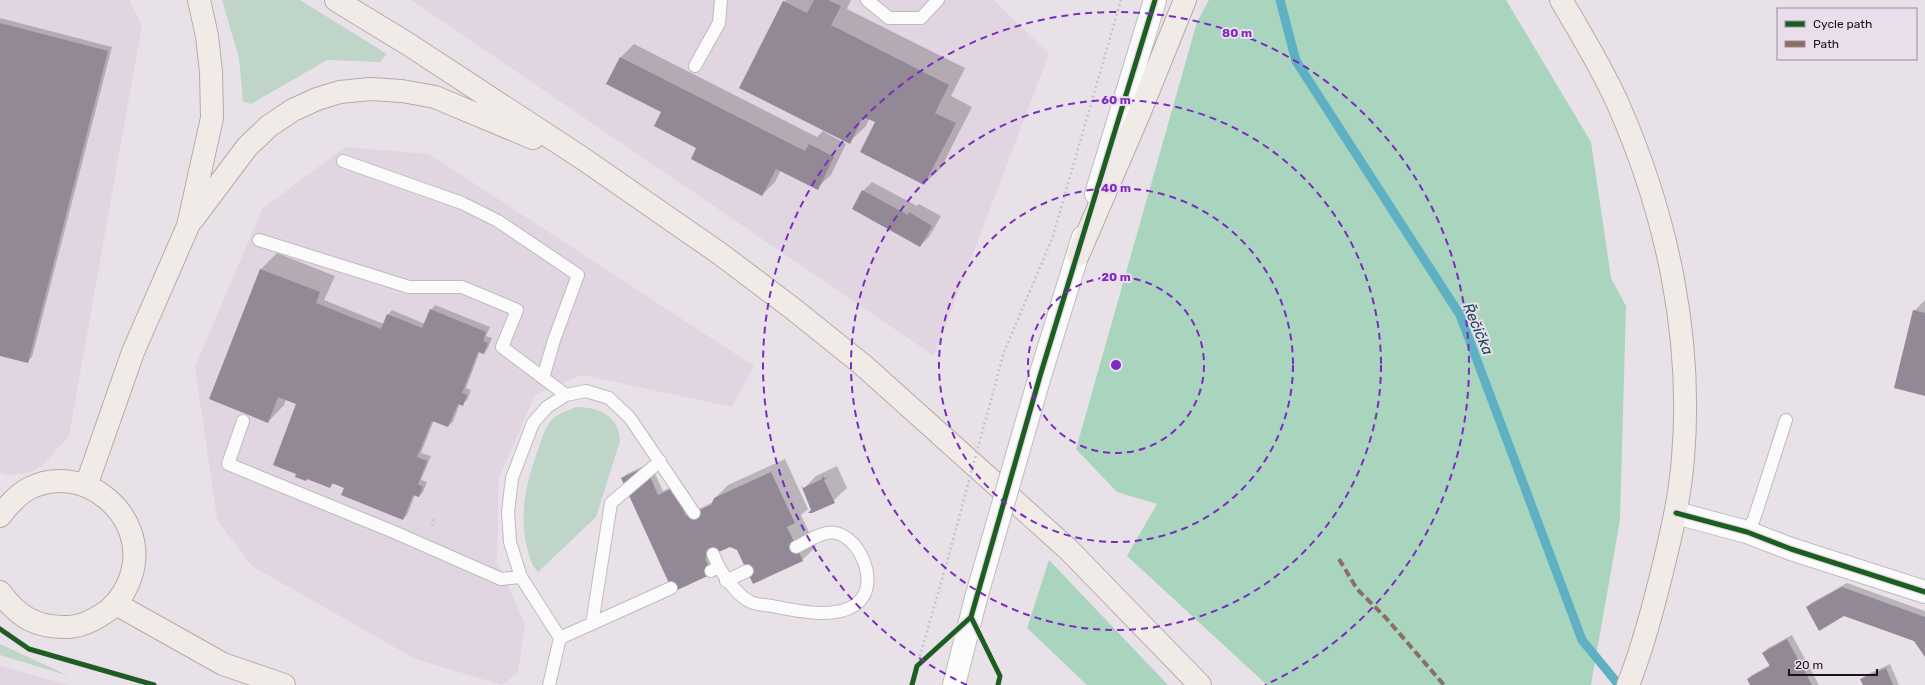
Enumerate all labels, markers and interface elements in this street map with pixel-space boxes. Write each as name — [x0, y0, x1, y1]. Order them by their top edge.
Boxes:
legend — [1777, 8, 1917, 60]
text: Cycle path — [1813, 17, 1872, 31]
text: 80 m — [1222, 26, 1252, 40]
text: Path — [1813, 37, 1839, 51]
text: 60 m — [1101, 93, 1131, 107]
text: 40 m — [1101, 181, 1131, 195]
text: 20 m — [1101, 270, 1131, 284]
water label: Řečička — [1459, 300, 1497, 358]
centre of rings — [1109, 358, 1123, 372]
scale bar — [1789, 651, 1877, 677]
text: 20 m — [1795, 658, 1823, 672]

